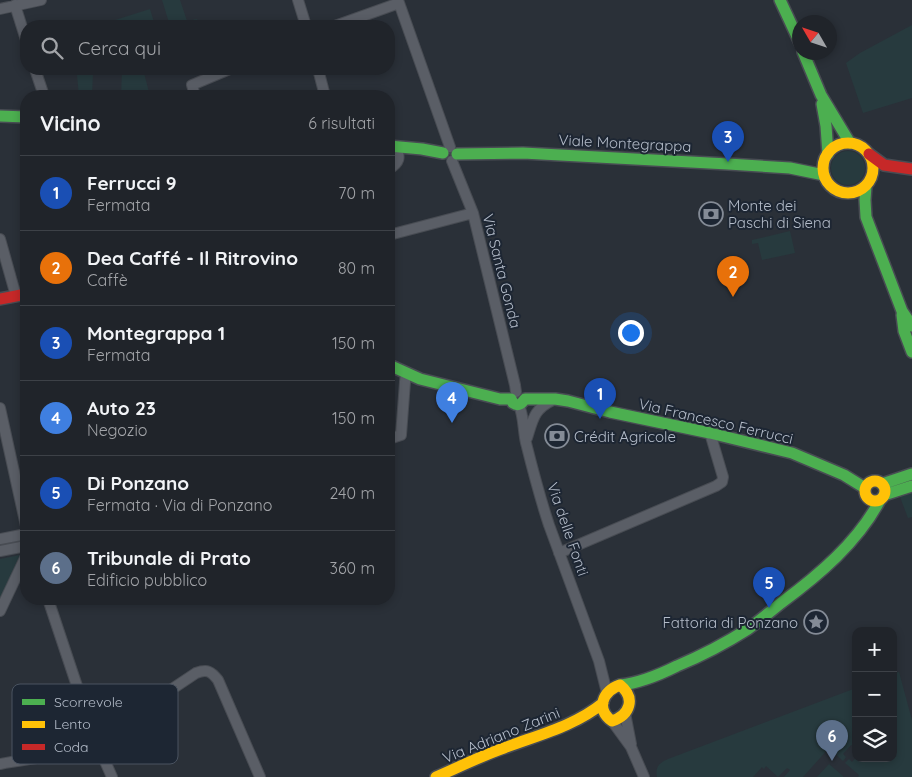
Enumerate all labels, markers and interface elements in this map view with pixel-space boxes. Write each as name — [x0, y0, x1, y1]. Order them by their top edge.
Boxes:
north arrow — [792, 15, 837, 60]
search box — [20, 20, 395, 75]
icon: search — [38, 34, 66, 62]
text: Cerca qui — [78, 36, 161, 60]
text: Vicino — [40, 110, 101, 136]
text: 6 risultati — [308, 113, 375, 133]
pin: 3 — [712, 121, 744, 162]
street label: Viale Montegrappa — [558, 130, 692, 156]
text: Ferrucci 9 — [87, 171, 177, 195]
text: 1 — [53, 183, 59, 203]
text: 70 m — [338, 183, 375, 203]
text: Fermata — [87, 195, 150, 215]
place label: Monte dei Paschi di Siena — [728, 196, 831, 232]
bank icon: Monte dei Paschi di Siena — [698, 201, 724, 227]
street label: Via Santa Gonda — [479, 212, 525, 330]
text: Dea Caffé - Il Ritrovino — [87, 246, 298, 270]
pin: 2 — [717, 256, 749, 297]
text: 2 — [51, 258, 61, 278]
text: 80 m — [338, 258, 375, 278]
text: Caffè — [87, 270, 128, 290]
your location — [618, 320, 644, 346]
text: Montegrappa 1 — [87, 321, 225, 345]
text: 3 — [52, 333, 60, 353]
text: 150 m — [332, 333, 375, 353]
text: Fermata — [87, 345, 150, 365]
pin: 1 — [584, 378, 616, 419]
pin: 4 — [436, 382, 468, 423]
street label: Via Francesco Ferrucci — [637, 394, 795, 448]
text: Auto 23 — [87, 396, 156, 420]
text: 4 — [51, 408, 61, 428]
text: 150 m — [332, 408, 375, 428]
text: Negozio — [87, 420, 148, 440]
bank icon: Crédit Agricole — [544, 423, 570, 449]
place label: Crédit Agricole — [574, 427, 676, 446]
text: Di Ponzano — [87, 471, 189, 495]
street label: Via delle Fonti — [543, 480, 593, 578]
text: 5 — [51, 483, 61, 503]
text: 240 m — [329, 483, 375, 503]
text: Fermata · Via di Ponzano — [87, 495, 272, 515]
text: Tribunale di Prato — [87, 546, 251, 570]
text: 6 — [52, 558, 60, 578]
text: 360 m — [330, 558, 375, 578]
pin: 5 — [753, 567, 785, 608]
text: Edificio pubblico — [87, 570, 207, 590]
place icon: Fattoria di Ponzano — [803, 609, 829, 635]
place label: Fattoria di Ponzano — [662, 613, 798, 632]
map controls — [852, 627, 897, 762]
button: + — [852, 627, 897, 672]
button: − — [852, 672, 897, 717]
legend — [12, 684, 178, 764]
text: Scorrevole — [54, 693, 123, 711]
street label: Via Adriano Zarini — [440, 703, 562, 767]
text: Lento — [54, 715, 91, 733]
button: layers — [852, 717, 897, 762]
pin: 6 — [816, 720, 848, 761]
text: Coda — [54, 738, 89, 756]

